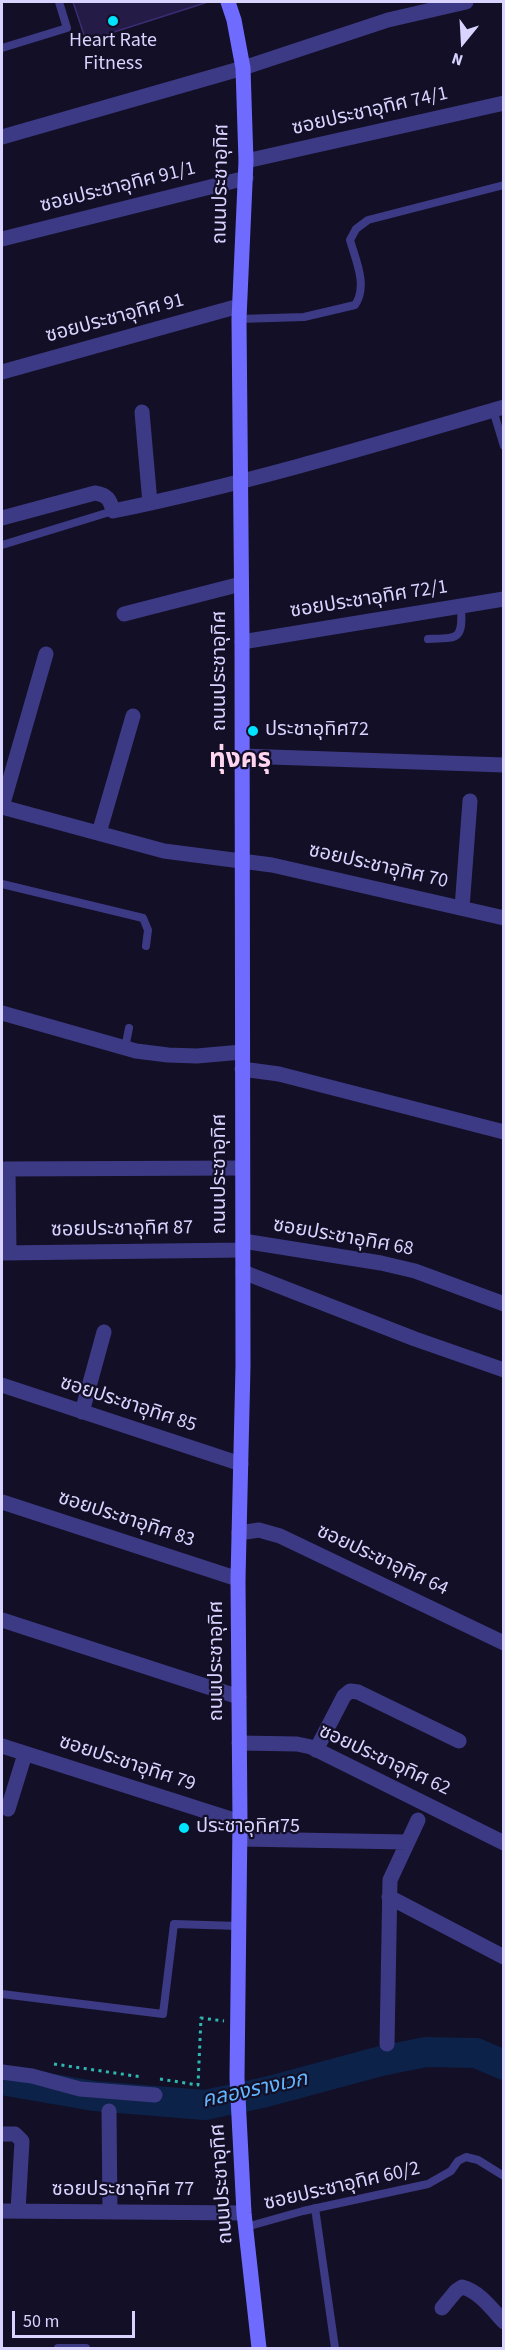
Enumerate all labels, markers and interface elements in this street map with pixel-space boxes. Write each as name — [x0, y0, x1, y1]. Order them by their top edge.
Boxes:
north arrow — [433, 12, 493, 72]
marker: Heart Rate Fitness — [106, 14, 120, 28]
place label: Heart Rate Fitness — [69, 30, 157, 77]
text: N — [449, 47, 466, 71]
street label: ซอยประชาอุทิศ 74/1 — [290, 82, 450, 142]
street label: ถนนประชาอุทิศ — [209, 124, 235, 244]
street label: ซอยประชาอุทิศ 91/1 — [38, 157, 198, 219]
street label: ซอยประชาอุทิศ 91 — [43, 289, 187, 349]
street label: ซอยประชาอุทิศ 72/1 — [288, 576, 450, 624]
street label: ถนนประชาอุทิศ — [209, 611, 233, 731]
place label: ประชาอุทิศ72 — [265, 719, 369, 743]
marker: ประชาอุทิศ72 — [246, 724, 260, 738]
district label: ทุ่งครุ — [209, 745, 271, 777]
street label: ซอยประชาอุทิศ 70 — [306, 839, 450, 895]
street label: ถนนประชาอุทิศ — [209, 1114, 233, 1234]
street label: ซอยประชาอุทิศ 68 — [271, 1214, 415, 1262]
street label: ซอยประชาอุทิศ 87 — [51, 1217, 193, 1243]
street label: ซอยประชาอุทิศ 85 — [57, 1372, 199, 1438]
street label: ซอยประชาอุทิศ 83 — [55, 1487, 197, 1553]
street label: ซอยประชาอุทิศ 64 — [312, 1520, 452, 1602]
street label: ถนนประชาอุทิศ — [206, 1601, 230, 1721]
street label: ซอยประชาอุทิศ 62 — [314, 1720, 454, 1802]
street label: ซอยประชาอุทิศ 79 — [56, 1731, 198, 1797]
place label: ประชาอุทิศ75 — [196, 1816, 300, 1840]
marker: ประชาอุทิศ75 — [177, 1821, 191, 1835]
water label: คลองรางเวก — [200, 2068, 310, 2114]
street label: ถนนประชาอุทิศ — [207, 2123, 239, 2245]
street label: ซอยประชาอุทิศ 60/2 — [262, 2157, 422, 2217]
street label: ซอยประชาอุทิศ 77 — [52, 2179, 194, 2203]
scale bar — [15, 2299, 138, 2337]
text: 50 m — [23, 2309, 59, 2334]

